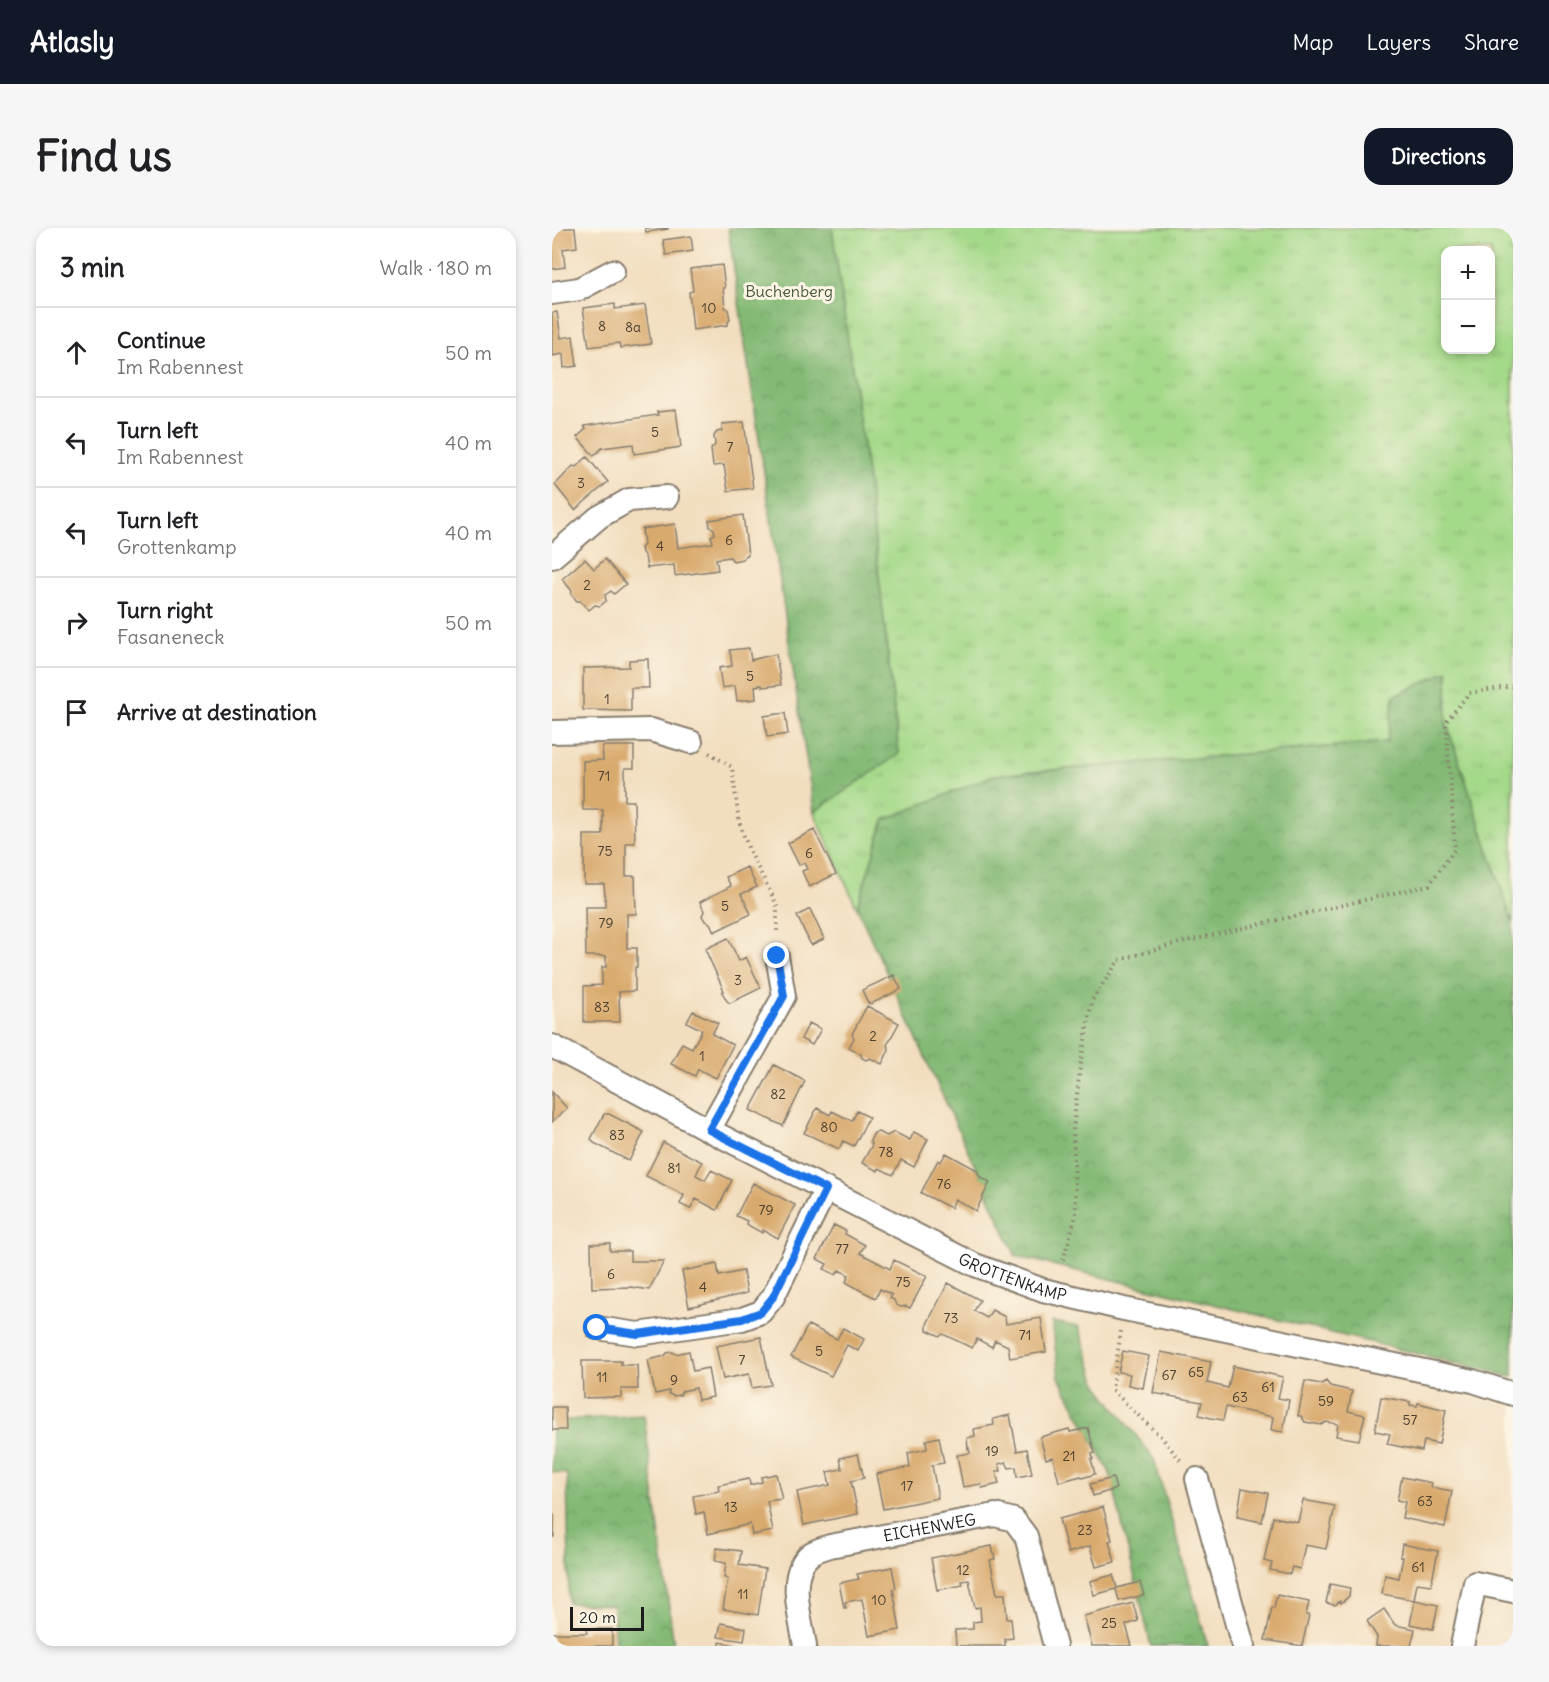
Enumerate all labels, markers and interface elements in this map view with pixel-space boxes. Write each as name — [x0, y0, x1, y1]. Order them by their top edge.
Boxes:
text: Atlasly — [30, 24, 114, 60]
text: Map — [1293, 29, 1333, 56]
text: Layers — [1366, 29, 1431, 56]
text: Share — [1464, 29, 1519, 56]
button: Directions — [1364, 128, 1513, 185]
text: Find us — [36, 130, 172, 182]
map controls — [1441, 246, 1495, 354]
button: + — [1441, 246, 1495, 300]
text: 3 min — [60, 251, 125, 284]
text: Walk · 180 m — [380, 255, 492, 280]
park label: Buchenberg — [745, 281, 833, 301]
house number: 10 — [702, 299, 716, 317]
button: − — [1441, 300, 1495, 354]
house number: 8 — [598, 317, 606, 335]
house number: 8a — [625, 318, 641, 336]
text: Continue — [117, 326, 206, 354]
icon: ahead — [60, 336, 93, 369]
text: 50 m — [445, 340, 492, 365]
text: Im Rabennest — [117, 354, 244, 379]
text: Turn left — [117, 416, 198, 444]
house number: 5 — [651, 423, 659, 441]
icon: left — [60, 426, 93, 459]
text: 40 m — [445, 430, 492, 455]
house number: 7 — [727, 438, 734, 456]
text: Im Rabennest — [117, 444, 244, 469]
house number: 3 — [577, 474, 585, 492]
text: Turn left — [117, 506, 198, 534]
icon: left — [60, 516, 93, 549]
text: 40 m — [445, 520, 492, 545]
house number: 6 — [725, 531, 733, 549]
text: Grottenkamp — [117, 534, 237, 559]
house number: 4 — [656, 537, 664, 555]
house number: 2 — [583, 576, 591, 594]
text: Turn right — [117, 596, 213, 624]
icon: right — [60, 606, 93, 639]
text: 50 m — [445, 610, 492, 635]
text: Fasaneneck — [117, 624, 224, 649]
house number: 5 — [746, 667, 754, 685]
house number: 1 — [604, 690, 610, 708]
icon: arrive — [60, 696, 93, 729]
text: Arrive at destination — [117, 698, 317, 726]
house number: 71 — [598, 767, 610, 785]
house number: 75 — [598, 842, 612, 860]
house number: 6 — [805, 844, 813, 862]
house number: 5 — [721, 897, 729, 915]
house number: 79 — [599, 914, 613, 932]
route end — [763, 942, 789, 968]
house number: 3 — [734, 971, 742, 989]
house number: 83 — [594, 998, 610, 1016]
house number: 2 — [869, 1027, 877, 1045]
house number: 1 — [699, 1047, 705, 1065]
house number: 82 — [770, 1085, 786, 1103]
house number: 80 — [820, 1118, 838, 1136]
house number: 83 — [609, 1126, 625, 1144]
house number: 78 — [879, 1143, 893, 1161]
house number: 81 — [667, 1159, 681, 1177]
house number: 76 — [937, 1175, 951, 1193]
house number: 79 — [759, 1201, 773, 1219]
house number: 77 — [835, 1240, 849, 1258]
street label: GROTTENKAMP — [955, 1248, 1069, 1305]
house number: 6 — [607, 1265, 615, 1283]
house number: 75 — [896, 1273, 910, 1291]
house number: 4 — [699, 1278, 707, 1296]
house number: 73 — [944, 1309, 958, 1327]
route start — [583, 1314, 609, 1340]
house number: 71 — [1019, 1326, 1031, 1344]
house number: 5 — [815, 1342, 823, 1360]
house number: 7 — [739, 1351, 746, 1369]
house number: 65 — [1188, 1363, 1204, 1381]
house number: 67 — [1162, 1366, 1177, 1384]
house number: 11 — [596, 1368, 608, 1386]
house number: 9 — [670, 1371, 678, 1389]
house number: 61 — [1261, 1378, 1275, 1396]
house number: 63 — [1232, 1388, 1248, 1406]
house number: 59 — [1318, 1392, 1334, 1410]
house number: 57 — [1403, 1411, 1418, 1429]
house number: 19 — [985, 1442, 999, 1460]
house number: 21 — [1062, 1447, 1076, 1465]
house number: 17 — [901, 1477, 913, 1495]
house number: 63 — [1417, 1492, 1433, 1510]
house number: 13 — [724, 1498, 738, 1516]
street label: EICHENWEG — [882, 1509, 977, 1546]
house number: 23 — [1077, 1521, 1093, 1539]
house number: 61 — [1411, 1558, 1425, 1576]
house number: 12 — [956, 1561, 970, 1579]
house number: 11 — [737, 1585, 749, 1603]
house number: 10 — [872, 1591, 886, 1609]
scale bar — [570, 1604, 644, 1632]
text: 20 m — [579, 1607, 616, 1627]
house number: 25 — [1101, 1614, 1117, 1632]

